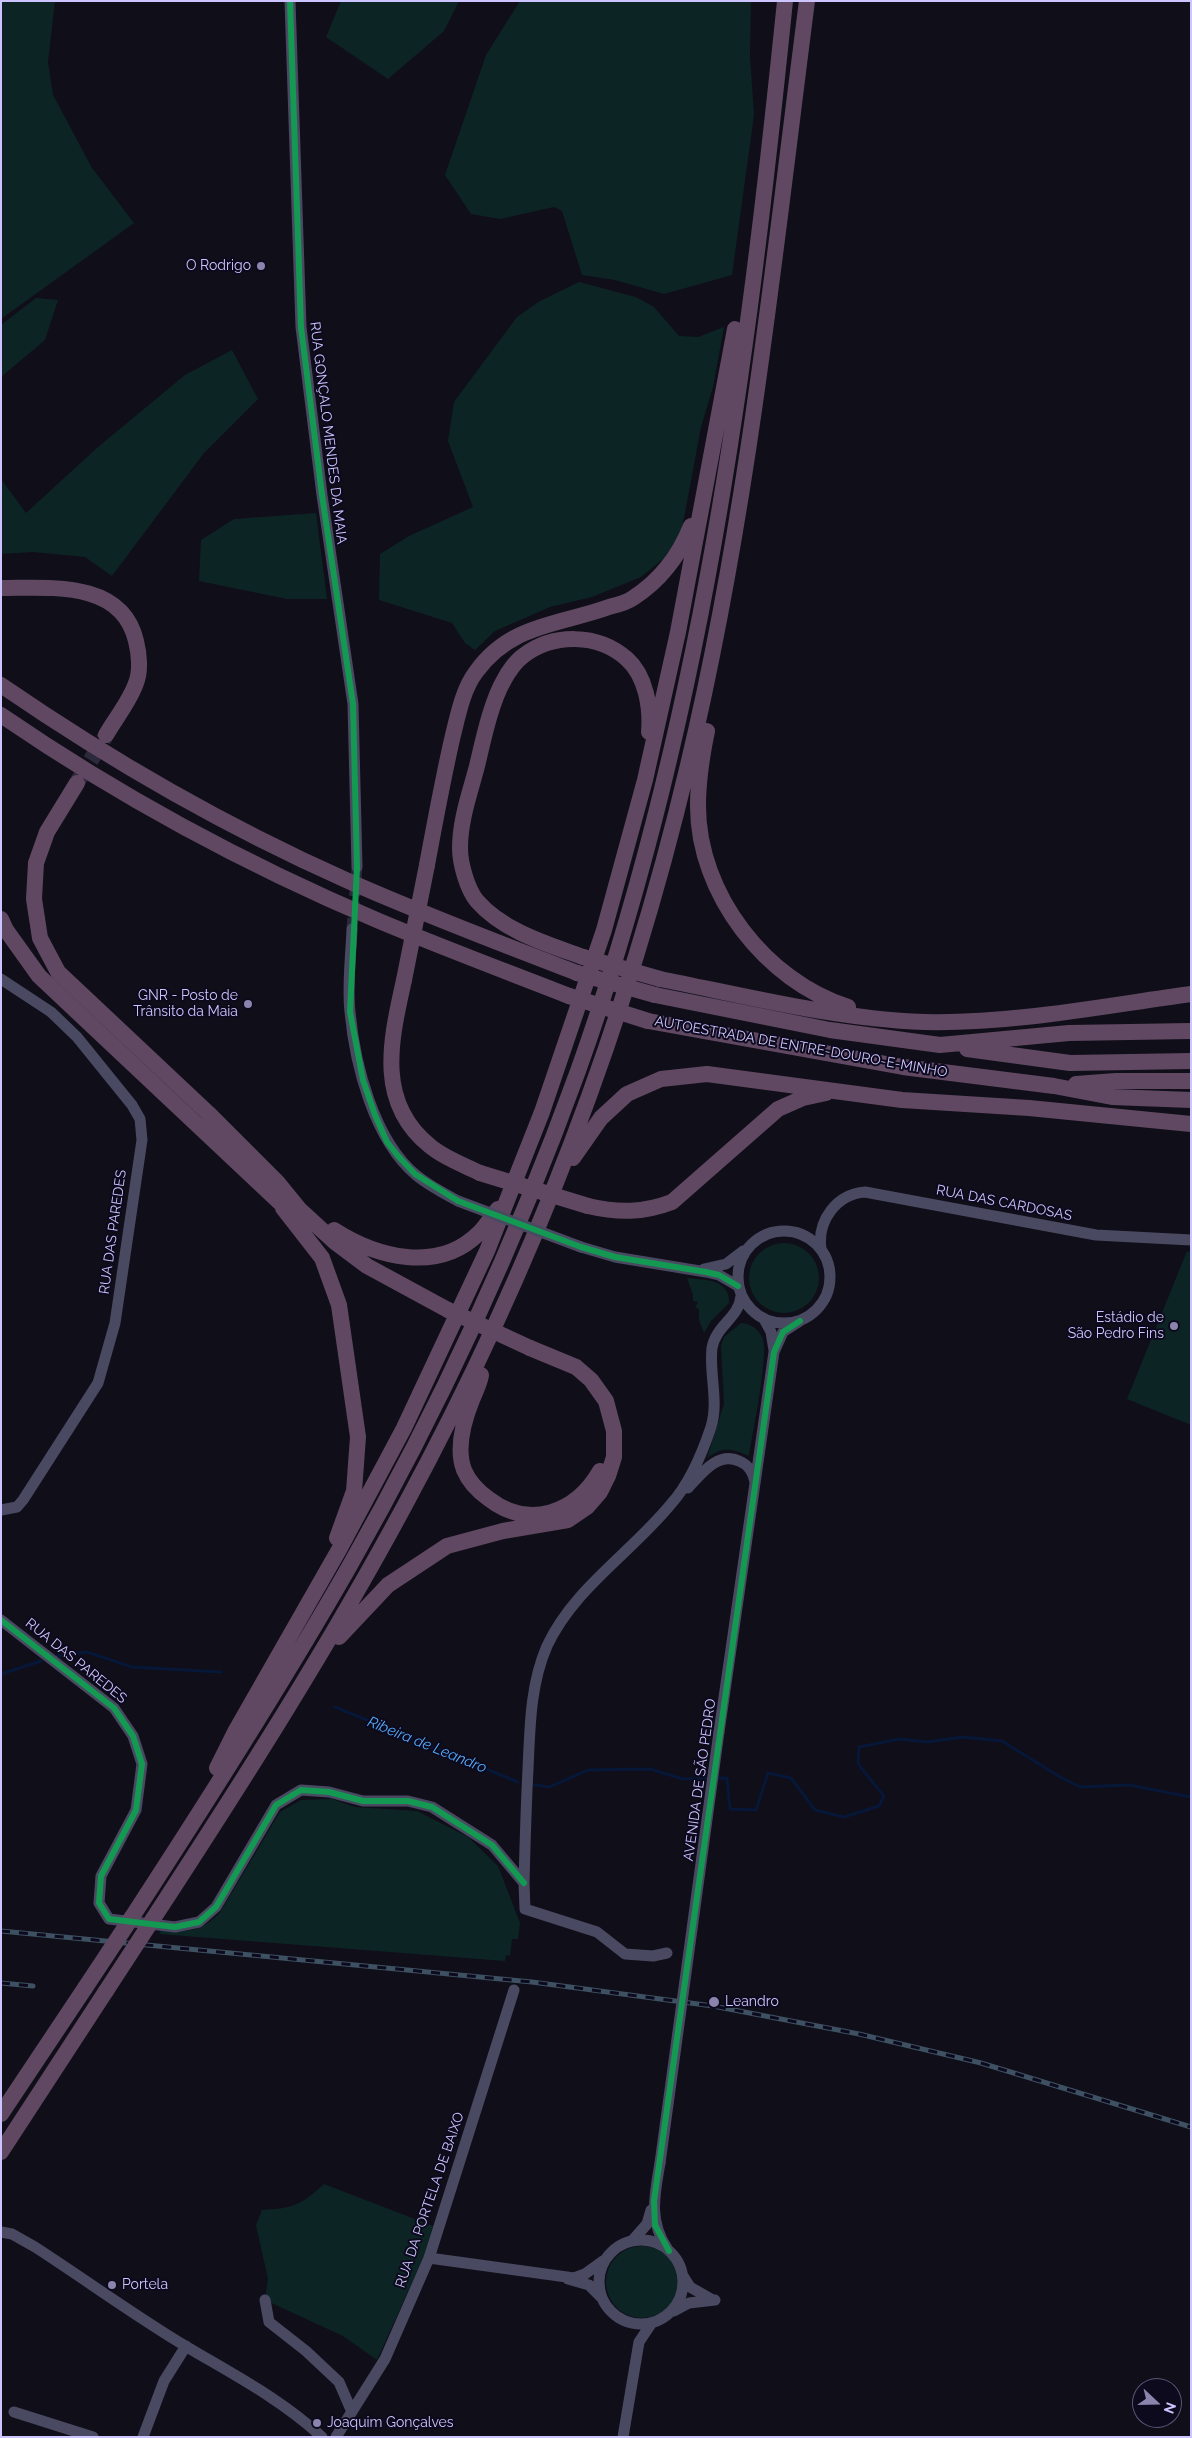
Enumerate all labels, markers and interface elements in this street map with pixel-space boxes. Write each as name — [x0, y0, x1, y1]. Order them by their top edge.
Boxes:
place label: O Rodrigo — [186, 258, 251, 274]
marker: O Rodrigo — [255, 260, 267, 272]
street label: RUA GONÇALO MENDES DA MAIA — [306, 321, 350, 545]
place label: GNR - Posto de Trânsito da Maia — [133, 988, 238, 1020]
marker: GNR - Posto de Trânsito da Maia — [242, 998, 254, 1010]
street label: AUTOESTRADA DE ENTRE-DOURO-E-MINHO — [653, 1013, 949, 1081]
street label: RUA DAS PAREDES — [96, 1169, 130, 1295]
street label: RUA DAS CARDOSAS — [935, 1182, 1073, 1224]
place label: Estádio de São Pedro Fins — [1068, 1310, 1164, 1342]
marker: Estádio de São Pedro Fins — [1168, 1320, 1180, 1332]
street label: RUA DAS PAREDES — [22, 1615, 130, 1707]
street label: AVENIDA DE SÃO PEDRO — [680, 1698, 720, 1862]
water label: Ribeira de Leandro — [365, 1713, 489, 1777]
place label: Leandro — [725, 1994, 779, 2010]
marker: Leandro — [707, 1995, 721, 2009]
street label: RUA DA PORTELA DE BAIXO — [392, 2110, 468, 2290]
place label: Portela — [122, 2277, 168, 2293]
marker: Portela — [106, 2279, 118, 2291]
north arrow — [1132, 2378, 1182, 2428]
text: N — [1161, 2400, 1179, 2416]
place label: Joaquim Gonçalves — [327, 2415, 454, 2431]
marker: Joaquim Gonçalves — [311, 2417, 323, 2429]

